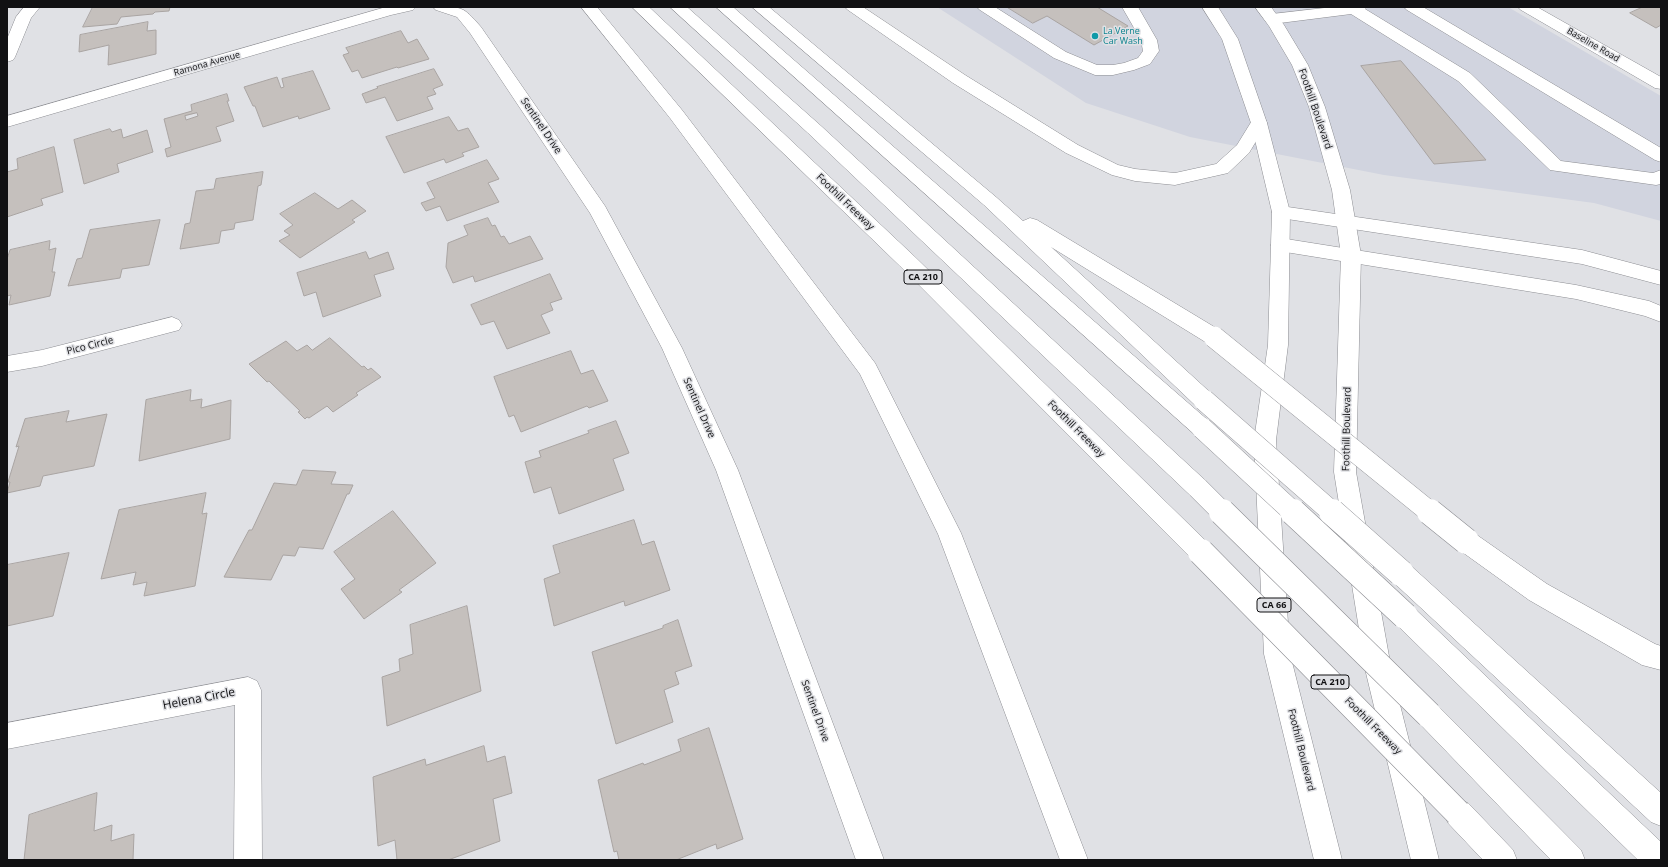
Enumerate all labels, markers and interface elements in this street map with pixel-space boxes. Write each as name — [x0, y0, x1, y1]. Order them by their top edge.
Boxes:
place label: La Verne Car Wash — [1103, 26, 1143, 47]
street label: Baseline Road — [1565, 26, 1621, 64]
marker: La Verne Car Wash — [1090, 31, 1100, 41]
street label: Ramona Avenue — [173, 49, 241, 79]
street label: Foothill Boulevard — [1296, 67, 1334, 151]
street label: Sentinel Drive — [518, 96, 564, 156]
street label: Foothill Freeway — [814, 171, 876, 233]
road number: CA 210 — [904, 270, 942, 284]
street label: Pico Circle — [65, 334, 115, 358]
street label: Sentinel Drive — [680, 376, 718, 440]
street label: Foothill Boulevard — [1340, 387, 1354, 471]
street label: Foothill Freeway — [1045, 398, 1107, 460]
road number: CA 66 — [1257, 598, 1291, 612]
road number: CA 210 — [1311, 675, 1349, 689]
street label: Sentinel Drive — [798, 679, 832, 743]
street label: Helena Circle — [162, 685, 236, 713]
street label: Foothill Freeway — [1342, 695, 1404, 757]
street label: Foothill Boulevard — [1285, 708, 1317, 792]

